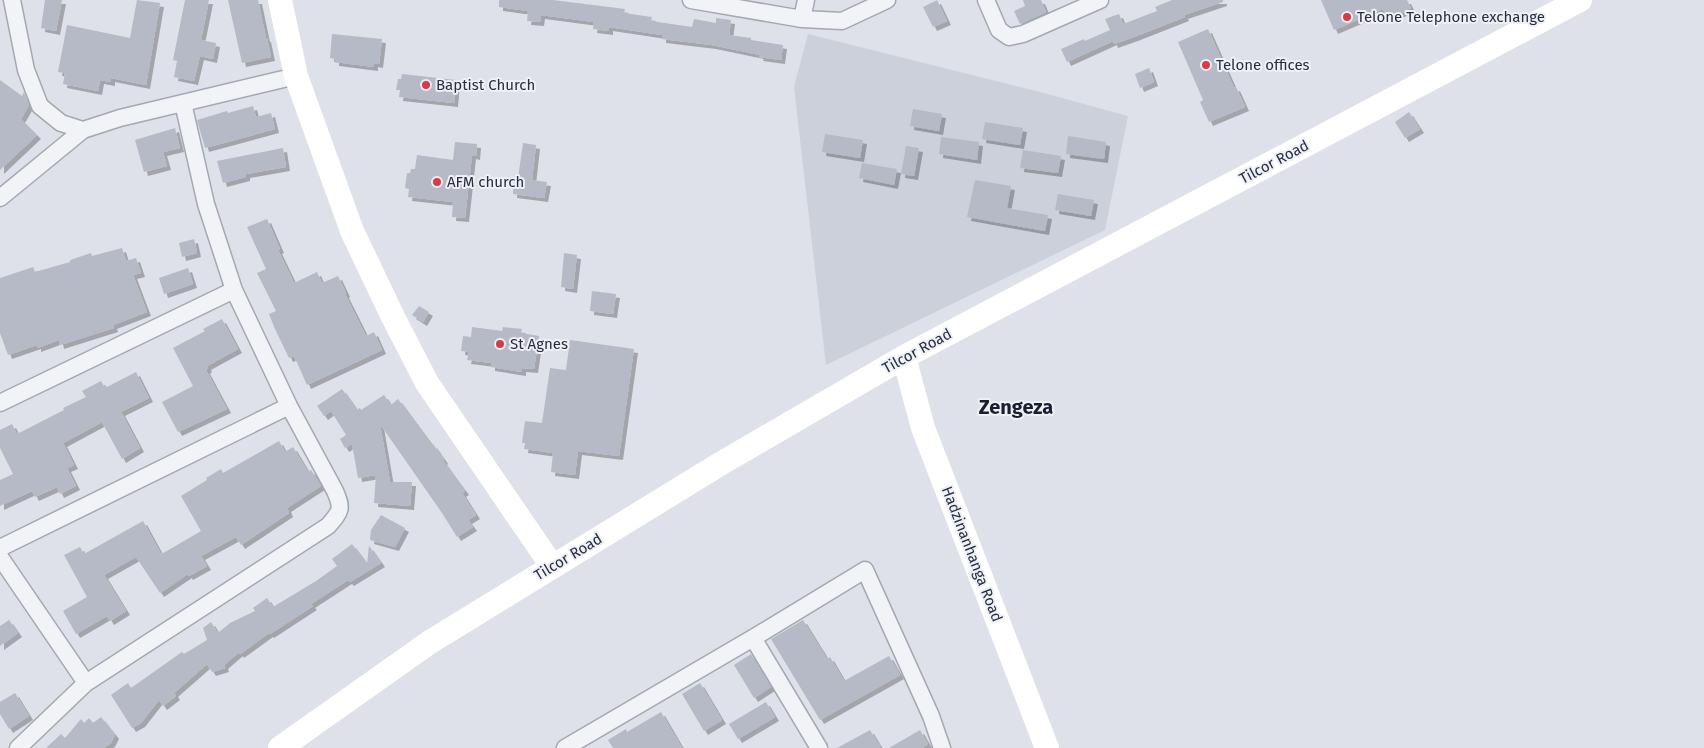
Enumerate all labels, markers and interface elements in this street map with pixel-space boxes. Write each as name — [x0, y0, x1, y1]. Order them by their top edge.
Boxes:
place label: Telone Telephone exchange — [1357, 8, 1545, 26]
marker: Telone Telephone exchange — [1341, 11, 1353, 23]
place label: Telone offices — [1216, 56, 1310, 74]
marker: Telone offices — [1200, 59, 1212, 71]
place label: Baptist Church — [436, 76, 535, 94]
marker: Baptist Church — [420, 79, 432, 91]
street label: Tilcor Road — [1236, 136, 1312, 188]
place label: AFM church — [447, 173, 524, 191]
marker: AFM church — [431, 176, 443, 188]
street label: Tilcor Road — [879, 325, 955, 377]
place label: St Agnes — [510, 335, 568, 353]
marker: St Agnes — [494, 338, 506, 350]
district label: Zengeza — [979, 395, 1053, 419]
street label: Hadzinanhanga Road — [938, 484, 1006, 624]
street label: Tilcor Road — [531, 530, 605, 584]

